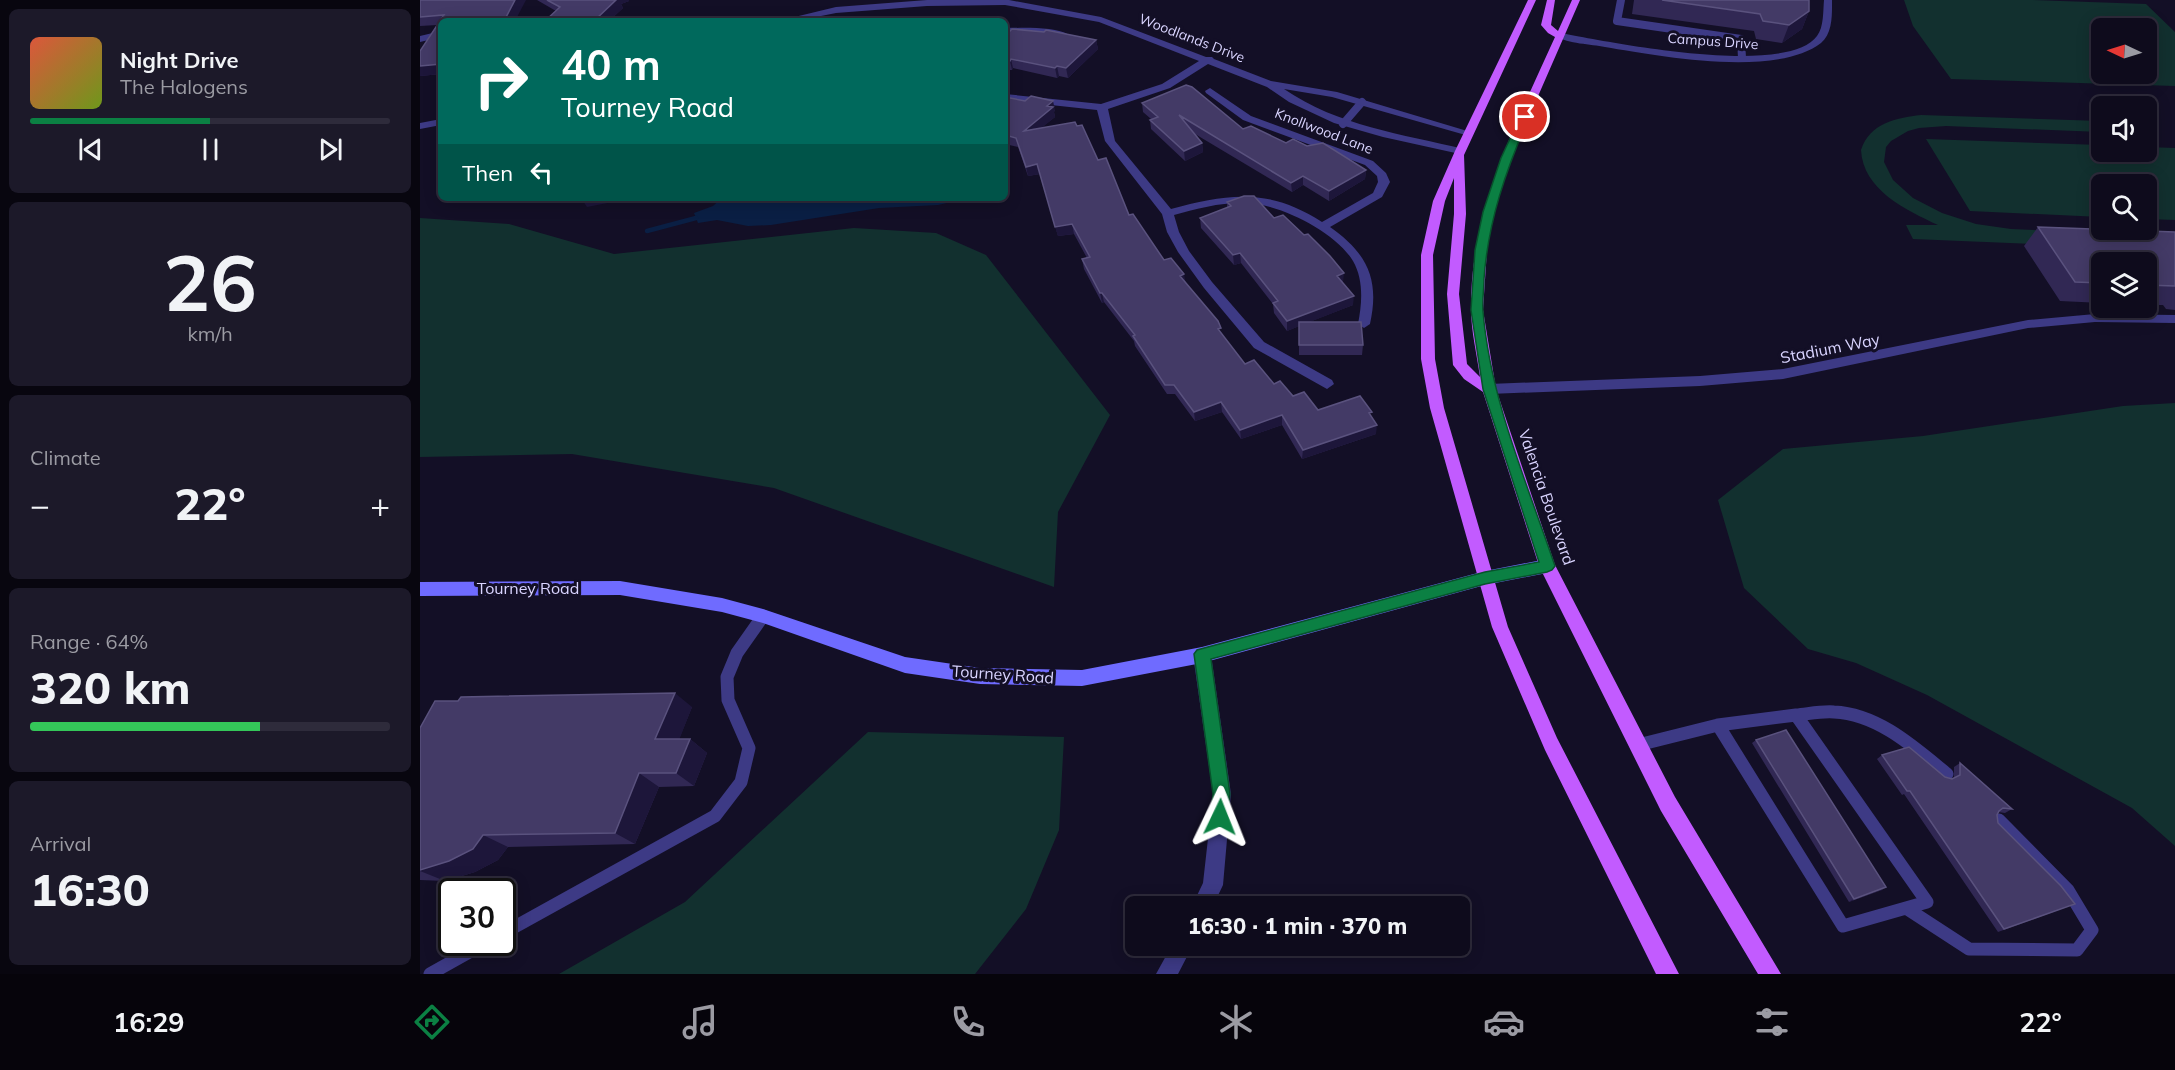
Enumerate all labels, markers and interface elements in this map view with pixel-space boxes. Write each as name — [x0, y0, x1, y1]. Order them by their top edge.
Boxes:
street label: Woodlands Drive — [1137, 10, 1247, 66]
north arrow — [2091, 18, 2157, 84]
map controls — [2091, 18, 2157, 318]
street label: Campus Drive — [1667, 29, 1759, 53]
text: 40 m — [561, 38, 661, 91]
icon: right — [462, 42, 540, 120]
text: Night Drive — [120, 46, 239, 74]
text: The Halogens — [120, 74, 248, 99]
text: Tourney Road — [561, 90, 734, 124]
pin — [1499, 91, 1550, 142]
button: sound — [2091, 96, 2157, 162]
icon: arrive — [1508, 100, 1541, 133]
street label: Knollwood Lane — [1272, 104, 1376, 158]
icon: previous — [74, 133, 107, 166]
icon: pause — [194, 133, 227, 166]
icon: next — [314, 133, 347, 166]
icon: left — [525, 156, 558, 189]
text: Then — [462, 159, 513, 187]
button: search — [2091, 174, 2157, 240]
text: 26 — [163, 233, 257, 331]
button: layers — [2091, 252, 2157, 318]
text: km/h — [187, 321, 233, 346]
street label: Stadium Way — [1779, 328, 1882, 367]
street label: Valencia Boulevard — [1514, 427, 1580, 567]
text: Climate — [30, 445, 101, 470]
text: 22° — [174, 475, 246, 531]
text: − — [30, 484, 50, 525]
text: + — [370, 484, 390, 525]
street label: Tourney Road — [477, 578, 579, 598]
text: Range · 64% — [30, 629, 148, 654]
text: 320 km — [30, 659, 191, 715]
street label: Tourney Road — [951, 660, 1055, 688]
position arrow — [1188, 785, 1252, 849]
text: Arrival — [30, 831, 91, 856]
text: 16:30 — [30, 861, 150, 917]
speed limit sign: 30 — [438, 878, 516, 956]
text: 16:30 · 1 min · 370 m — [1188, 912, 1407, 940]
icon: directions — [411, 1001, 453, 1043]
icon: music — [679, 1001, 721, 1043]
icon: phone — [947, 1001, 989, 1043]
icon: climate — [1215, 1001, 1257, 1043]
icon: car — [1483, 1001, 1525, 1043]
icon: filters — [1751, 1001, 1793, 1043]
text: 16:29 — [113, 1005, 185, 1039]
text: 22° — [2019, 1005, 2062, 1039]

